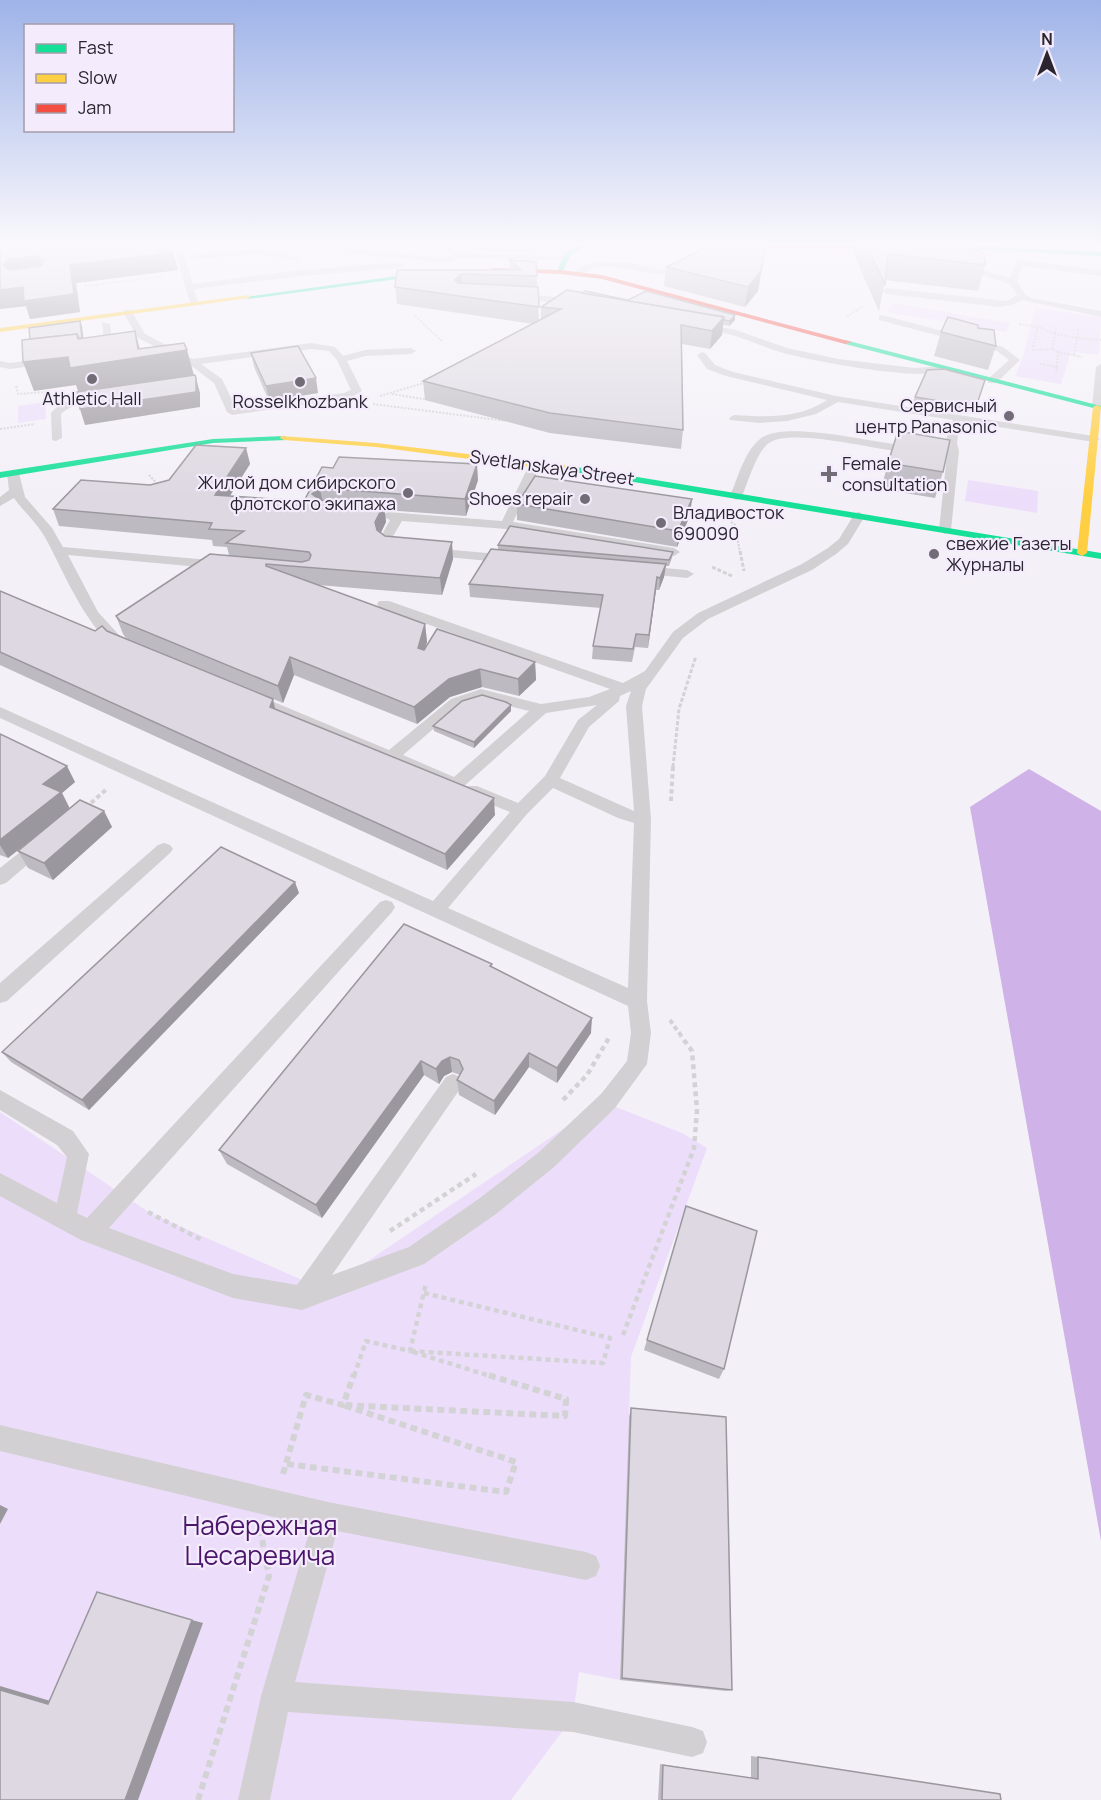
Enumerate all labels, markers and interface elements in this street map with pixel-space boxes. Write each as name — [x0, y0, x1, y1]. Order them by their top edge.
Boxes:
legend — [24, 24, 234, 132]
north arrow — [1017, 24, 1077, 84]
text: N — [1041, 28, 1053, 50]
text: Fast — [78, 35, 113, 59]
text: Slow — [78, 65, 118, 89]
text: Jam — [78, 95, 112, 119]
marker: Athletic Hall — [85, 372, 99, 386]
marker: Rosselkhozbank — [293, 375, 307, 389]
place label: Athletic Hall — [42, 386, 142, 410]
place label: Rosselkhozbank — [232, 389, 369, 413]
place label: Сервисный центр Panasonic — [855, 393, 997, 438]
marker: Сервисный центр Panasonic — [1002, 409, 1016, 423]
street label: Svetlanskaya Street — [468, 444, 636, 490]
place label: Female consultation — [842, 451, 947, 496]
marker: Female consultation — [820, 465, 838, 483]
place label: Жилой дом сибирского флотского экипажа — [198, 470, 396, 515]
marker: Жилой дом сибирского флотского экипажа — [401, 486, 415, 500]
place label: Shoes repair — [469, 486, 574, 510]
marker: Shoes repair — [578, 492, 592, 506]
place label: Владивосток 690090 — [673, 500, 785, 545]
marker: Владивосток 690090 — [654, 516, 668, 530]
place label: свежие Газеты Журналы — [946, 531, 1072, 576]
marker: свежие Газеты Журналы — [927, 547, 941, 561]
park label: Набережная Цесаревича — [183, 1507, 338, 1573]

